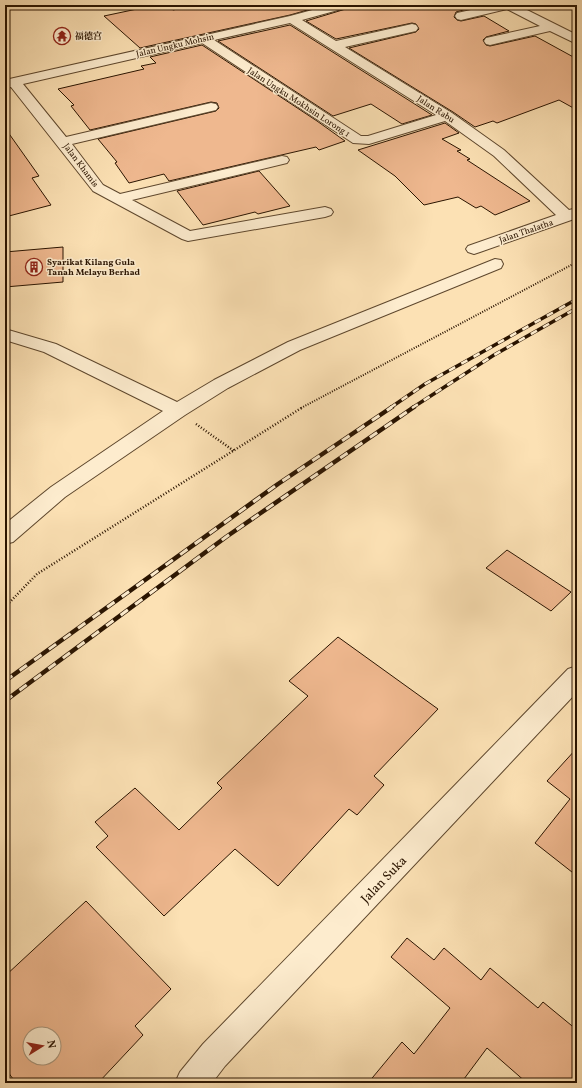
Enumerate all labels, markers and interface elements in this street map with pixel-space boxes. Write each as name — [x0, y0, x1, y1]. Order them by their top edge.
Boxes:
temple icon: 福德宫 — [52, 26, 72, 46]
place label: 福德宫 — [74, 30, 102, 43]
street label: Jalan Ungku Mohsin — [135, 30, 216, 61]
street label: Jalan Ungku Mokhsin Lorong 1 — [245, 64, 353, 141]
street label: Jalan Rabu — [414, 92, 457, 126]
street label: Jalan Khamis — [60, 141, 102, 190]
street label: Jalan Thalatha — [497, 216, 555, 247]
place label: Syarikat Kilang Gula Tanah Melayu Berhad — [47, 256, 141, 279]
building icon: Syarikat Kilang Gula Tanah Melayu Berhad — [24, 257, 44, 277]
street label: Jalan Suka — [357, 853, 412, 908]
north arrow — [22, 1026, 62, 1066]
text: N — [42, 1039, 58, 1050]

